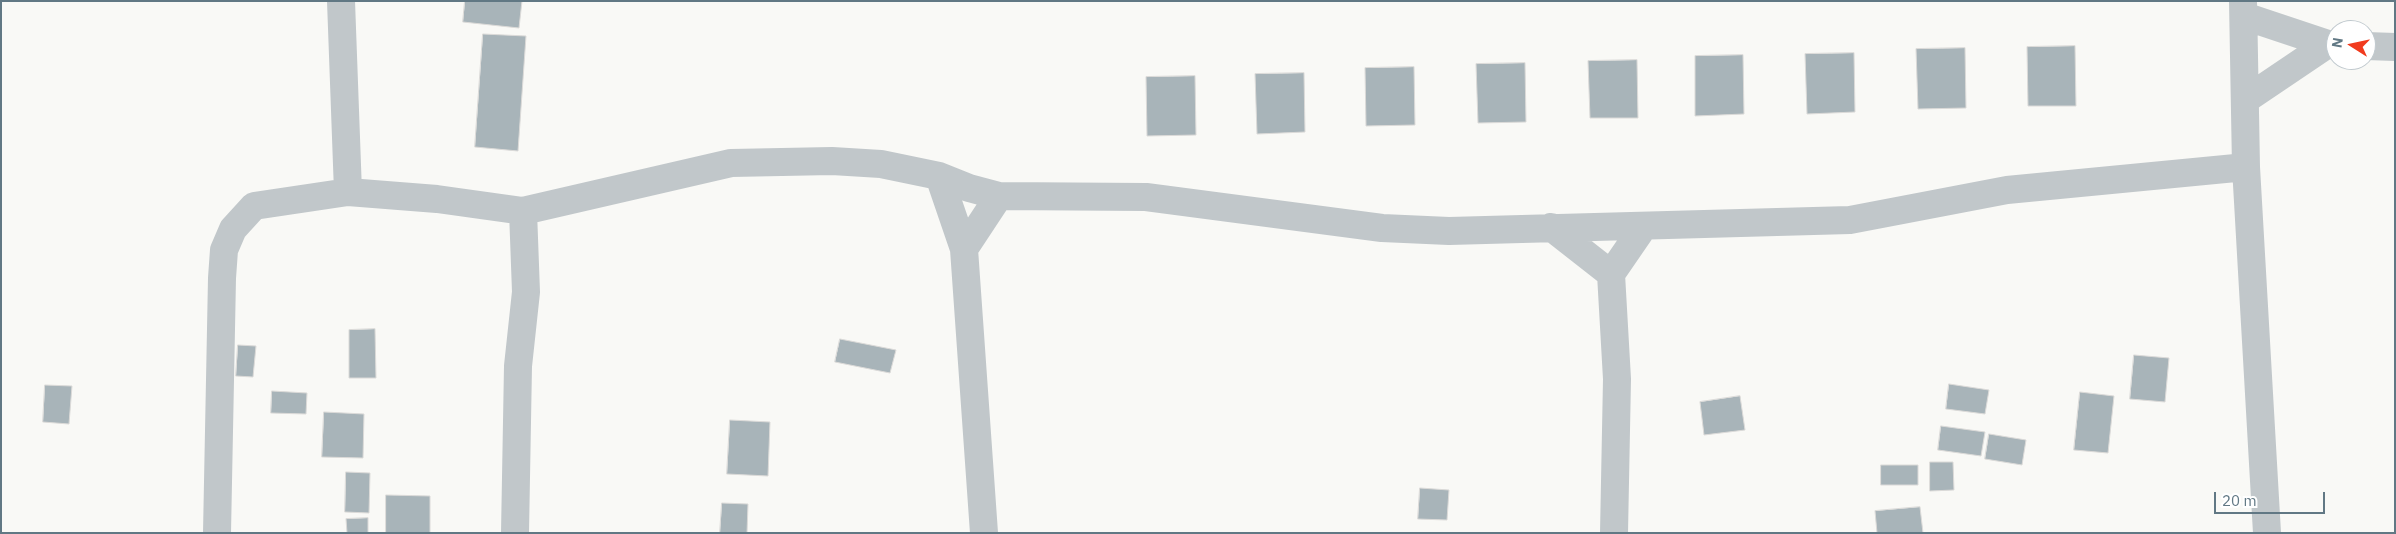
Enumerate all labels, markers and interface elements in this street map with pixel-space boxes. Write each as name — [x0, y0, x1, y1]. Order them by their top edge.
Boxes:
north arrow — [2326, 20, 2376, 70]
text: N — [2327, 36, 2347, 49]
scale bar — [2216, 482, 2327, 514]
text: 20 m — [2222, 491, 2257, 510]

